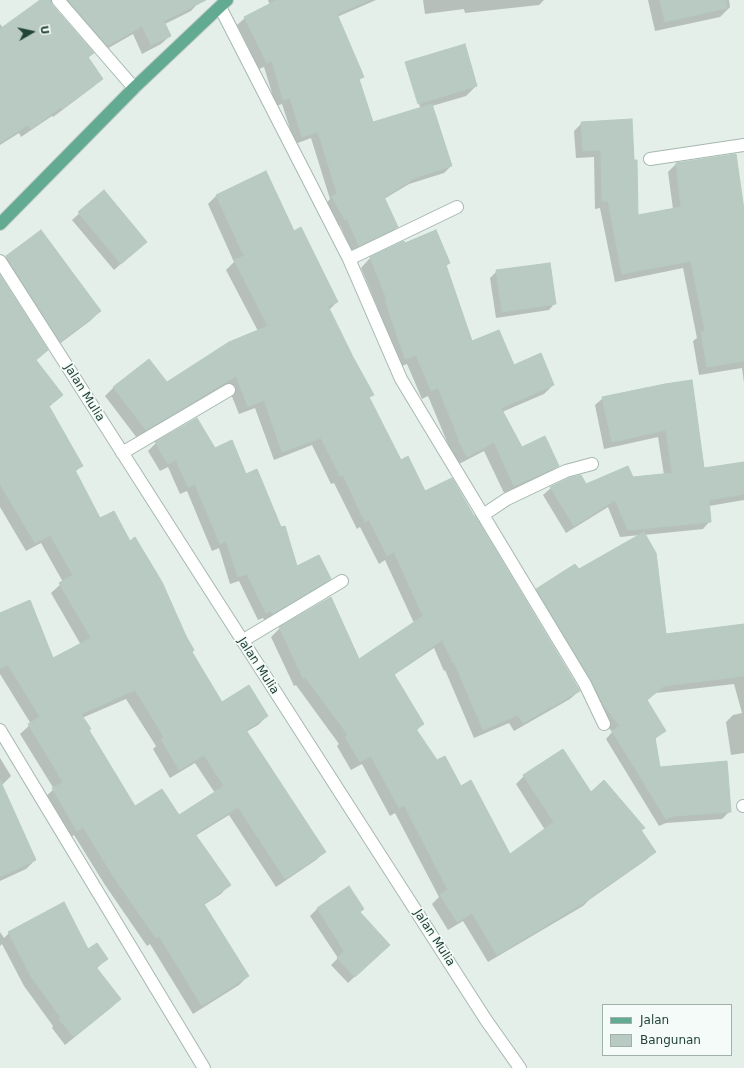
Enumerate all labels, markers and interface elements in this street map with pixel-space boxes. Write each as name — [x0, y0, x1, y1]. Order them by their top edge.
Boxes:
north arrow — [12, 12, 52, 52]
text: U — [37, 25, 51, 35]
street label: Jalan Mulia — [61, 362, 107, 424]
street label: Jalan Mulia — [234, 635, 282, 697]
street label: Jalan Mulia — [410, 907, 458, 969]
legend — [602, 1004, 732, 1056]
text: Jalan — [640, 1013, 669, 1027]
text: Bangunan — [640, 1033, 701, 1047]

